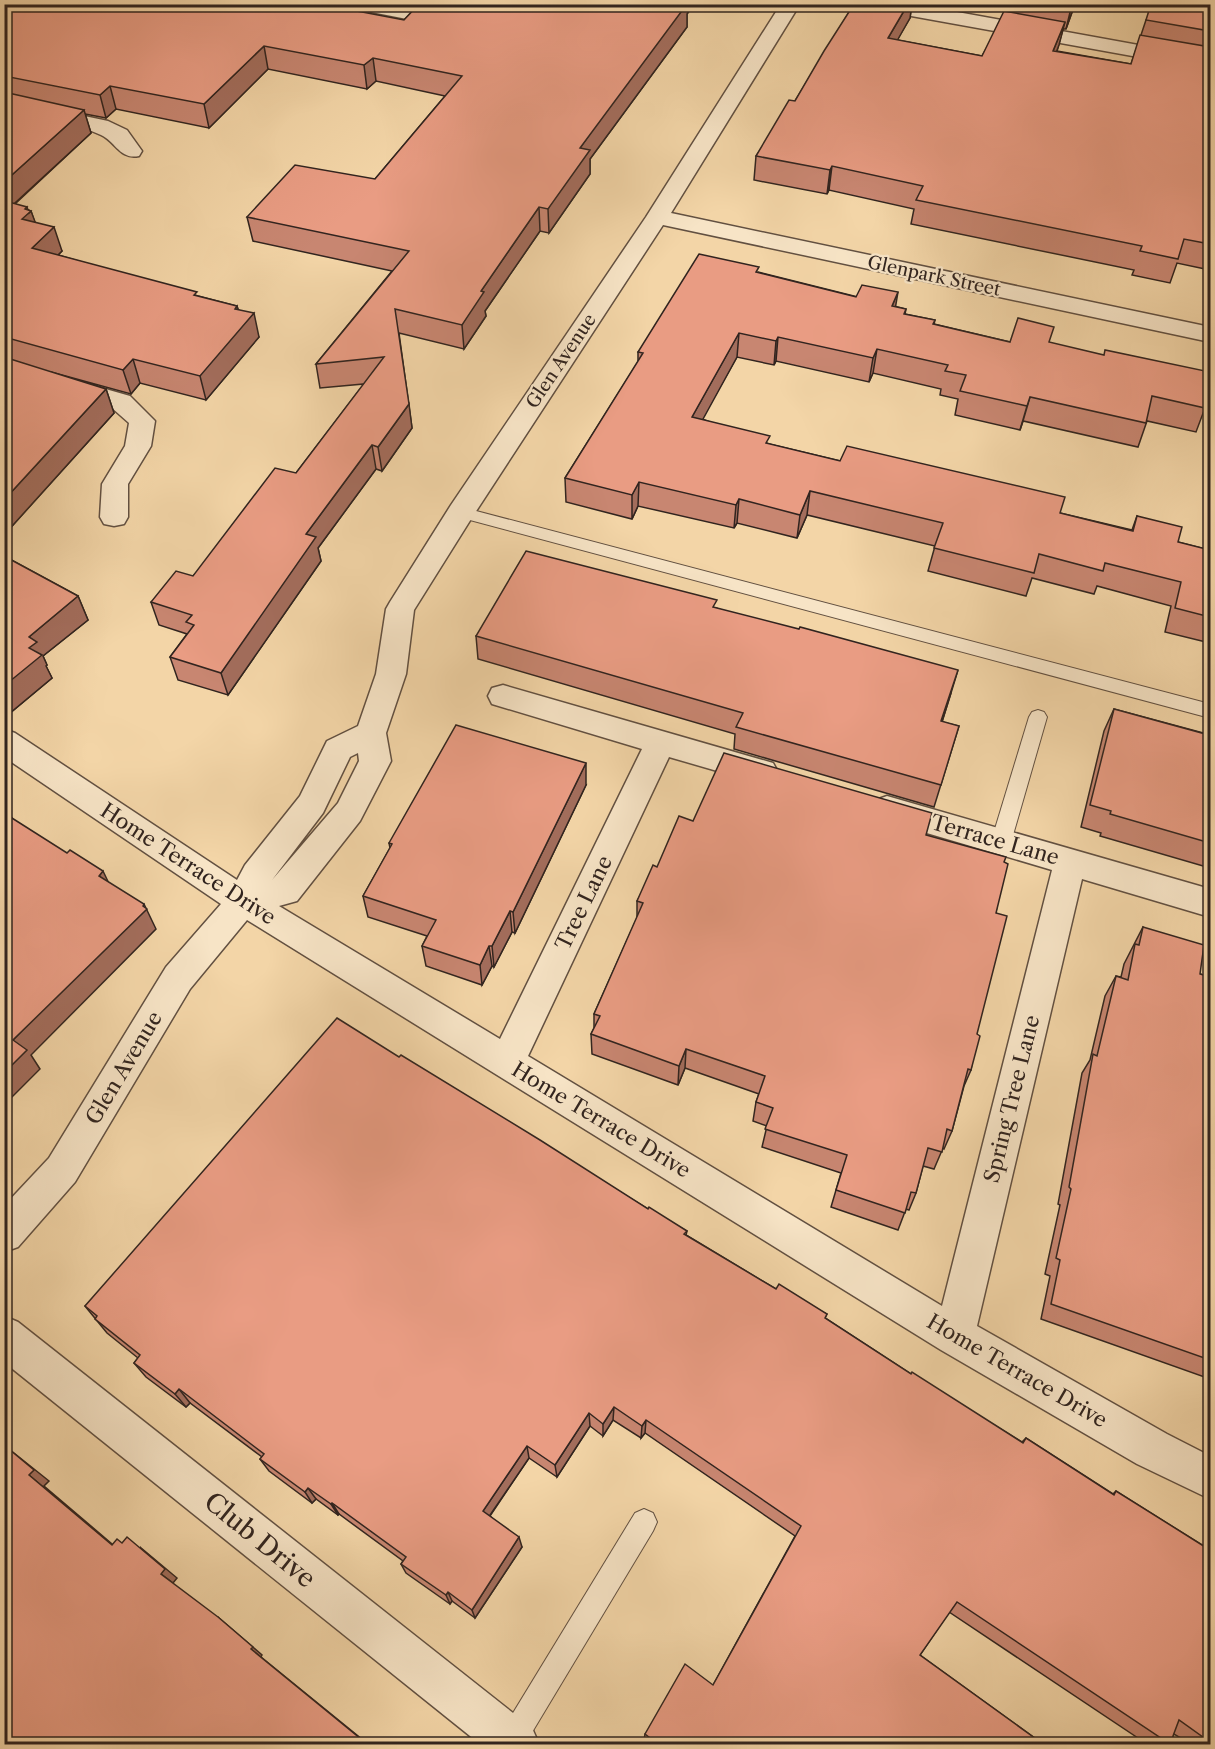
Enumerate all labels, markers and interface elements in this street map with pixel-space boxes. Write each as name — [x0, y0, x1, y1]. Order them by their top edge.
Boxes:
street label: Glenpark Street — [866, 251, 1003, 301]
street label: Glen Avenue — [521, 310, 601, 412]
street label: Home Terrace Drive — [96, 798, 281, 930]
street label: Terrace Lane — [928, 809, 1062, 870]
street label: Tree Lane — [550, 852, 617, 954]
street label: Glen Avenue — [80, 1007, 167, 1129]
street label: Spring Tree Lane — [979, 1012, 1044, 1185]
street label: Home Terrace Drive — [507, 1056, 695, 1183]
street label: Home Terrace Drive — [923, 1309, 1112, 1432]
street label: Club Drive — [198, 1485, 322, 1595]

